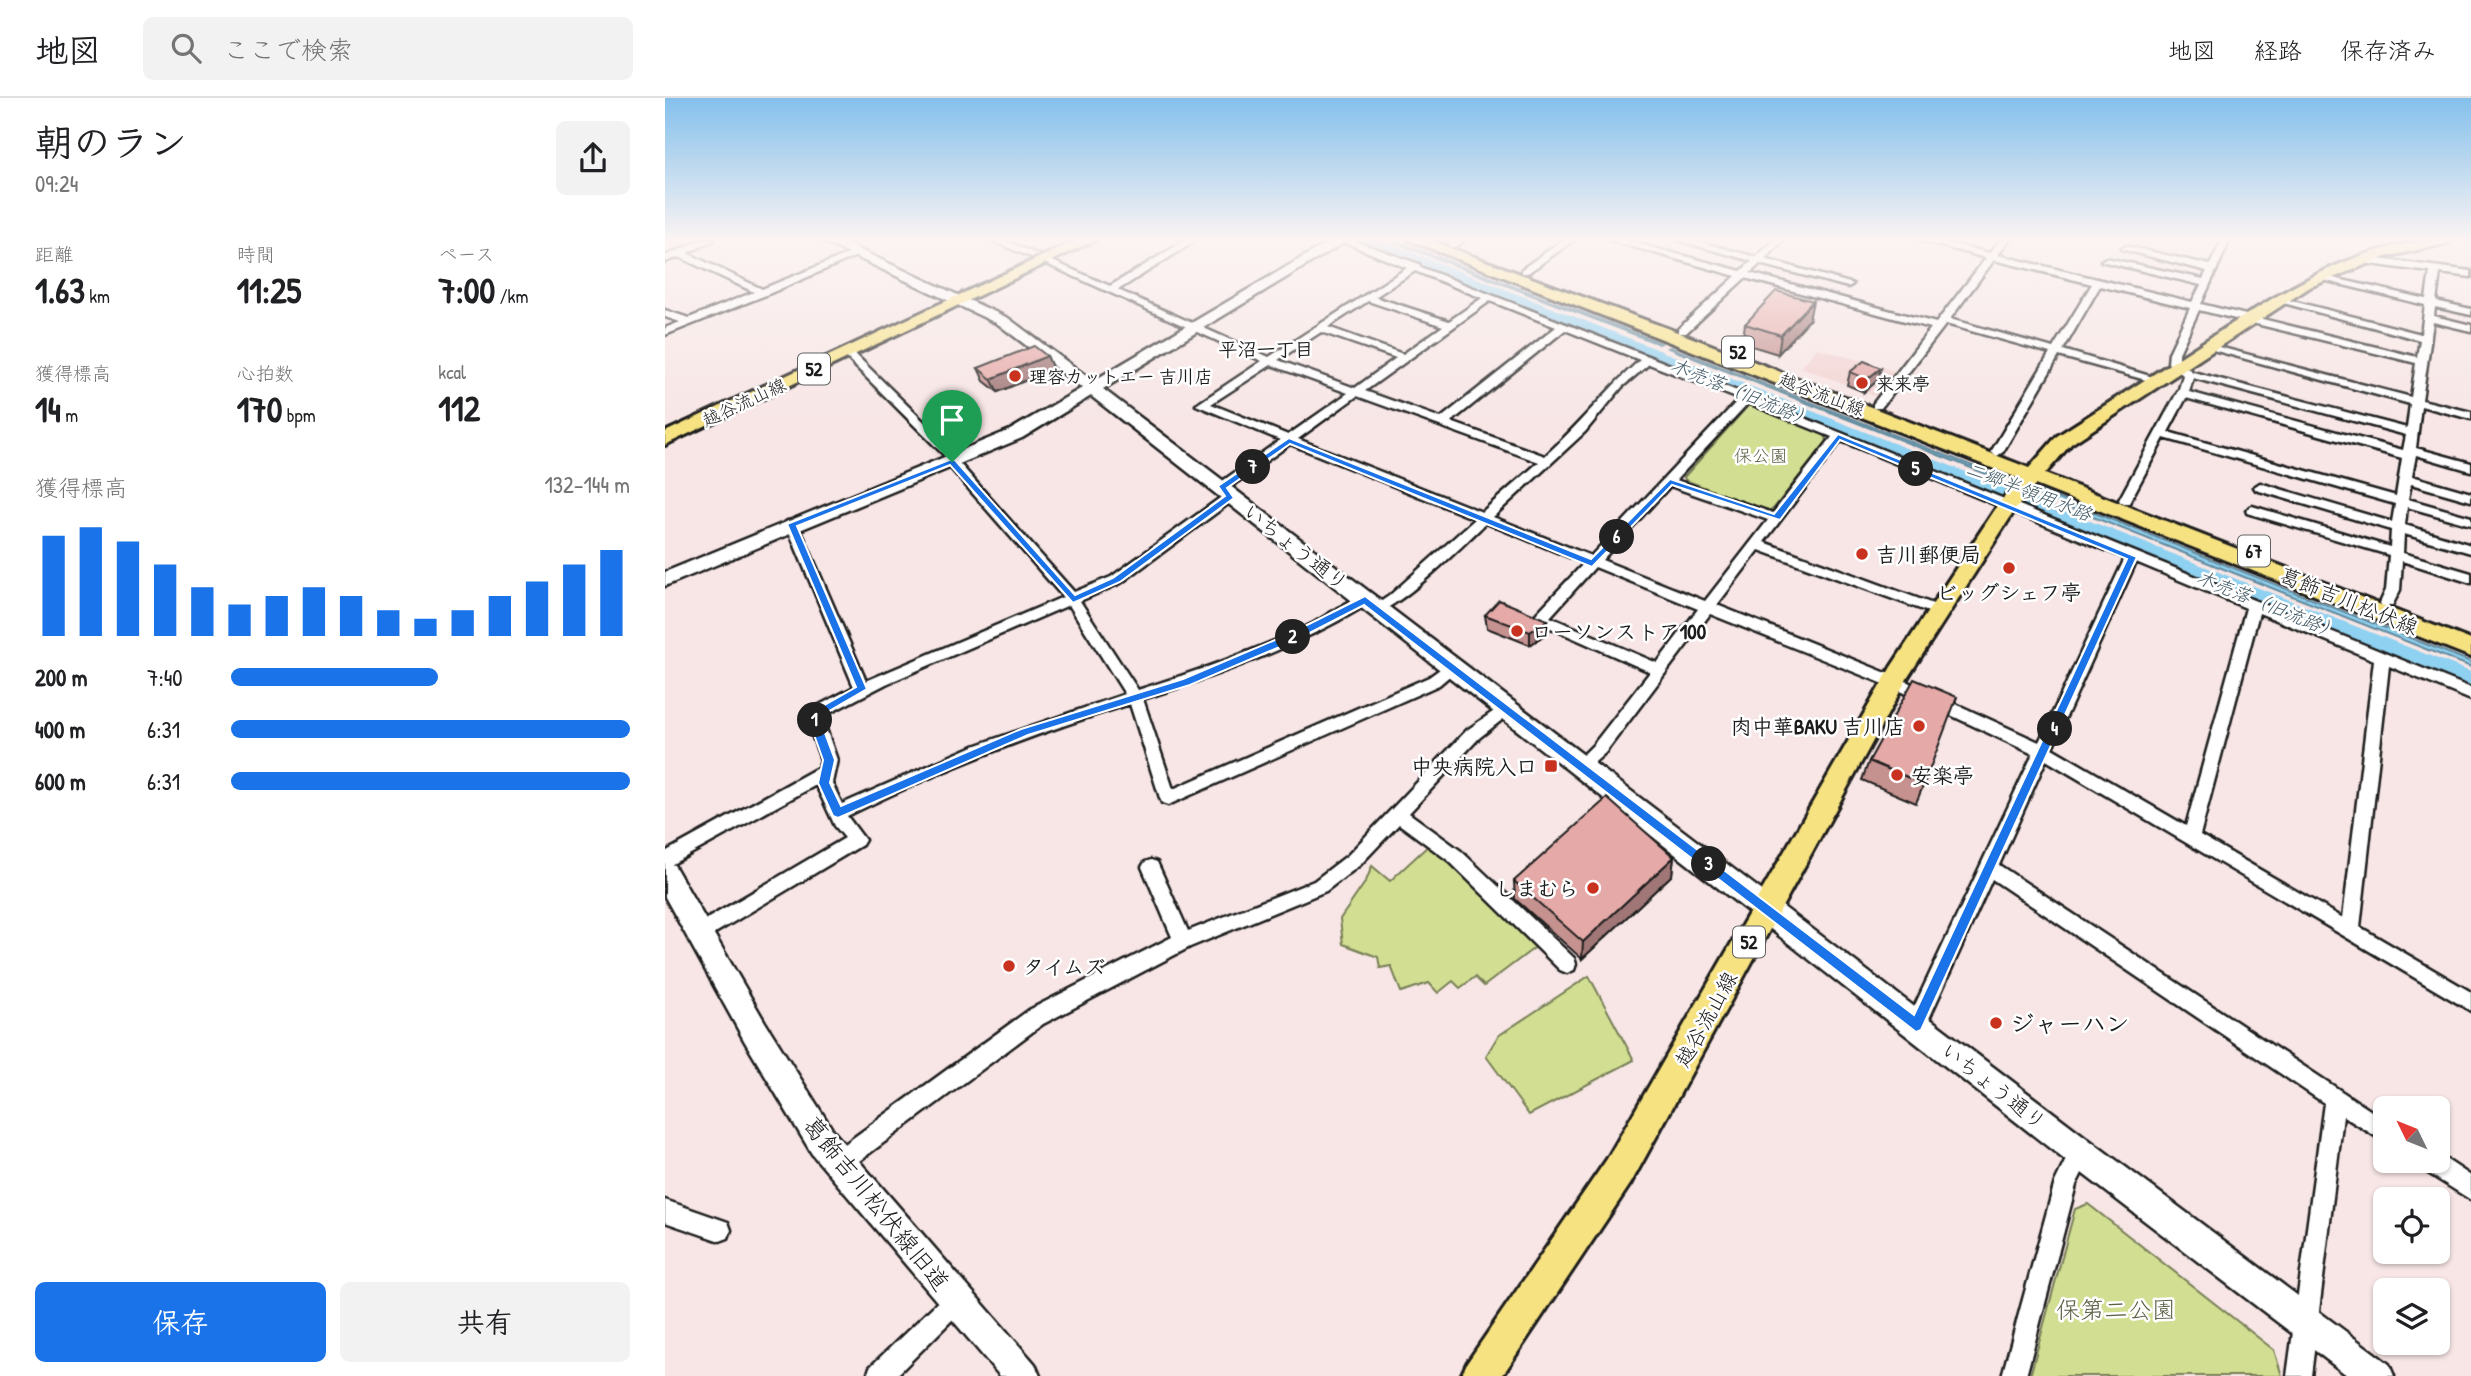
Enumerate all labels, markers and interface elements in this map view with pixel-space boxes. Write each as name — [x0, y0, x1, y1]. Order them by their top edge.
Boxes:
search box — [143, 17, 633, 80]
text: 地図 — [35, 28, 101, 72]
icon: search — [167, 29, 205, 67]
text: ここで検索 — [223, 32, 353, 67]
text: 地図 — [2168, 34, 2216, 66]
text: 経路 — [2254, 34, 2302, 66]
text: 保存済み — [2340, 34, 2436, 66]
text: 朝のラン — [35, 116, 187, 168]
button: share — [556, 121, 630, 195]
text: 09:24 — [35, 168, 78, 199]
text: 距離 — [35, 241, 73, 267]
text: 時間 — [237, 241, 275, 267]
text: ペース — [438, 241, 494, 267]
text: 1.63 — [35, 267, 85, 314]
text: 11:25 — [237, 267, 301, 314]
text: 7:00 — [438, 267, 495, 314]
text: km — [85, 283, 110, 309]
text: /km — [495, 283, 528, 309]
district label: 平沼一丁目 — [1218, 336, 1314, 362]
road number: 52 — [1722, 336, 1754, 368]
water label: 木売落（旧流路） — [1667, 351, 1817, 433]
road number: 52 — [798, 354, 830, 384]
text: kcal — [438, 359, 466, 385]
text: 獲得標高 — [35, 360, 111, 386]
text: 心拍数 — [237, 360, 294, 386]
place label: 理容カットエー 吉川店 — [1029, 364, 1213, 389]
street label: 越谷流山線 — [1776, 366, 1868, 422]
marker: 理容カットエー 吉川店 — [1007, 368, 1023, 384]
place label: 来来亭 — [1876, 371, 1930, 396]
street label: 越谷流山線 — [698, 372, 790, 432]
marker: 来来亭 — [1854, 375, 1870, 391]
text: 112 — [438, 385, 480, 432]
text: 14 — [35, 386, 61, 433]
text: 170 — [237, 386, 282, 433]
pin — [922, 390, 982, 462]
icon: arrive — [933, 401, 971, 439]
text: m — [61, 402, 78, 428]
text: bpm — [282, 402, 316, 428]
park label: 保公園 — [1734, 443, 1788, 468]
pin: 7 — [1235, 450, 1271, 484]
pin: 5 — [1899, 452, 1933, 486]
text: 7 — [1248, 453, 1257, 479]
text: 5 — [1911, 455, 1920, 481]
water label: 二郷半領用水路 — [1962, 455, 2097, 527]
text: 132–144 m — [544, 469, 630, 500]
text: 獲得標高 — [35, 472, 127, 503]
street label: いちょう通り — [1237, 497, 1355, 597]
pin: 6 — [1599, 520, 1635, 555]
text: 6 — [1613, 523, 1620, 549]
road number: 67 — [2238, 535, 2270, 566]
place label: 吉川郵便局 — [1876, 540, 1981, 569]
marker: 吉川郵便局 — [1854, 546, 1870, 562]
marker: ビッグシェフ亭 — [2001, 560, 2017, 576]
street label: 葛飾吉川松伏線 — [2275, 560, 2423, 642]
water label: 木売落（旧流路） — [2193, 563, 2343, 645]
place label: ビッグシェフ亭 — [1936, 578, 2082, 607]
place label: ローソンストア100 — [1531, 617, 1707, 646]
pin: 2 — [1275, 620, 1311, 654]
text: 2 — [1288, 623, 1297, 649]
marker: ローソンストア100 — [1509, 623, 1525, 639]
text: 200 m — [35, 662, 87, 693]
text: 7:40 — [147, 662, 183, 693]
pin: 1 — [797, 702, 833, 738]
text: 1 — [811, 706, 818, 732]
place label: 肉中華BAKU 吉川店 — [1731, 712, 1905, 741]
pin: 4 — [2037, 712, 2073, 746]
text: 400 m — [35, 714, 85, 745]
text: 6:31 — [147, 714, 180, 745]
text: 4 — [2051, 715, 2058, 741]
marker: 肉中華BAKU 吉川店 — [1911, 718, 1927, 734]
place label: 中央病院入口 — [1411, 752, 1537, 781]
marker: 中央病院入口 — [1543, 758, 1559, 774]
place label: 安楽亭 — [1911, 761, 1974, 790]
text: 600 m — [35, 766, 86, 797]
text: 6:31 — [147, 766, 180, 797]
marker: 安楽亭 — [1889, 767, 1905, 783]
pin: 3 — [1691, 846, 1727, 882]
text: 3 — [1704, 850, 1713, 876]
place label: しまむら — [1495, 874, 1579, 903]
marker: しまむら — [1585, 880, 1601, 896]
road number: 52 — [1733, 926, 1765, 958]
place label: タイムズ — [1023, 952, 1105, 981]
marker: タイムズ — [1001, 958, 1017, 974]
street label: 越谷流山線 — [1668, 966, 1744, 1072]
place label: ジャーハン — [2010, 1007, 2130, 1039]
marker: ジャーハン — [1988, 1015, 2004, 1031]
street label: いちょう通り — [1935, 1036, 2053, 1136]
north arrow — [2373, 1096, 2450, 1172]
map controls — [2373, 1096, 2450, 1355]
street label: 葛飾吉川松伏線旧道 — [797, 1109, 957, 1297]
button: locate — [2373, 1187, 2450, 1264]
button: layers — [2373, 1278, 2450, 1355]
button: 保存 — [35, 1282, 326, 1362]
button: 共有 — [340, 1282, 630, 1362]
park label: 保第二公園 — [2056, 1293, 2176, 1325]

